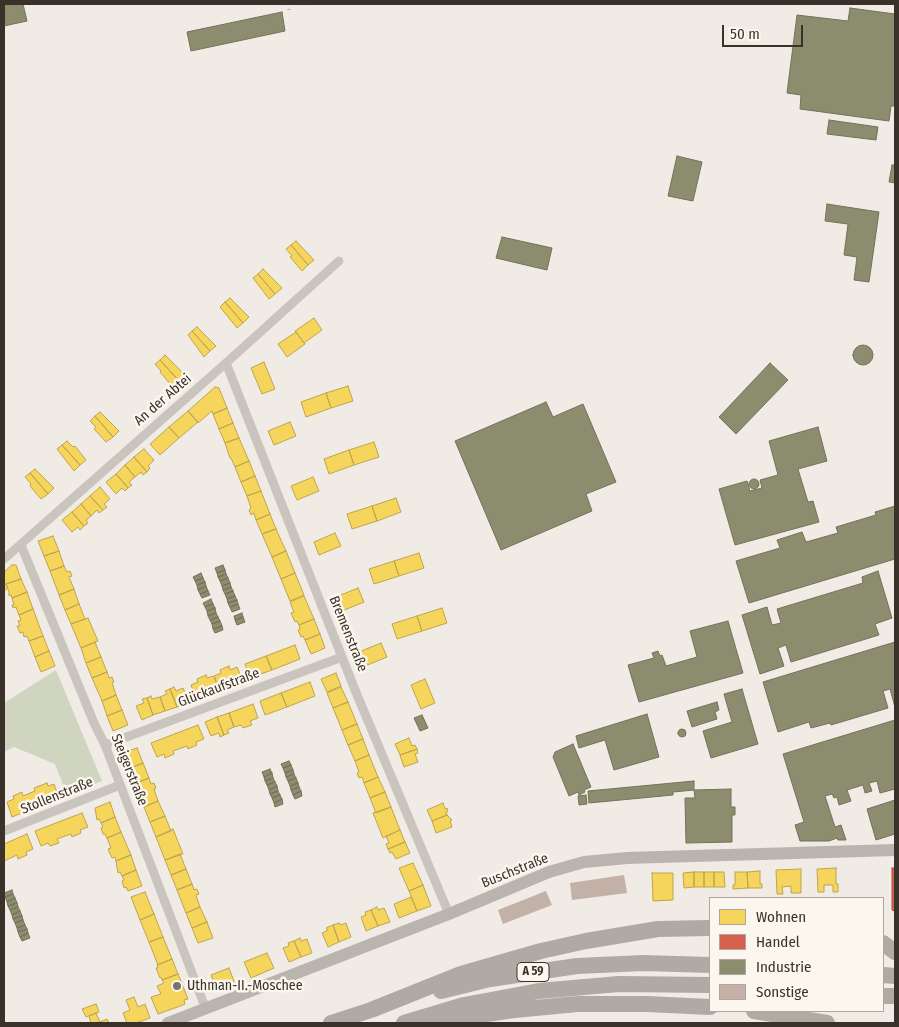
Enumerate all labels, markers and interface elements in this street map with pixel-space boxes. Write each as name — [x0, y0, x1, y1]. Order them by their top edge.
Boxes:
scale bar — [724, 15, 805, 47]
text: 50 m — [730, 25, 760, 43]
street label: An der Abtei — [131, 371, 195, 429]
street label: Bremenstraße — [325, 594, 371, 674]
street label: Glückaufstraße — [176, 665, 262, 711]
street label: Steigerstraße — [107, 732, 151, 808]
street label: Stollenstraße — [18, 774, 96, 818]
street label: Buschstraße — [479, 850, 551, 892]
legend — [709, 897, 884, 1012]
text: Wohnen — [756, 908, 806, 926]
text: Handel — [756, 933, 800, 951]
text: Industrie — [756, 958, 811, 976]
road number: A 59 — [517, 962, 549, 982]
place label: Uthman-II.-Moschee — [187, 978, 303, 994]
marker: Uthman-II.-Moschee — [171, 980, 183, 992]
text: Sonstige — [756, 983, 809, 1001]

